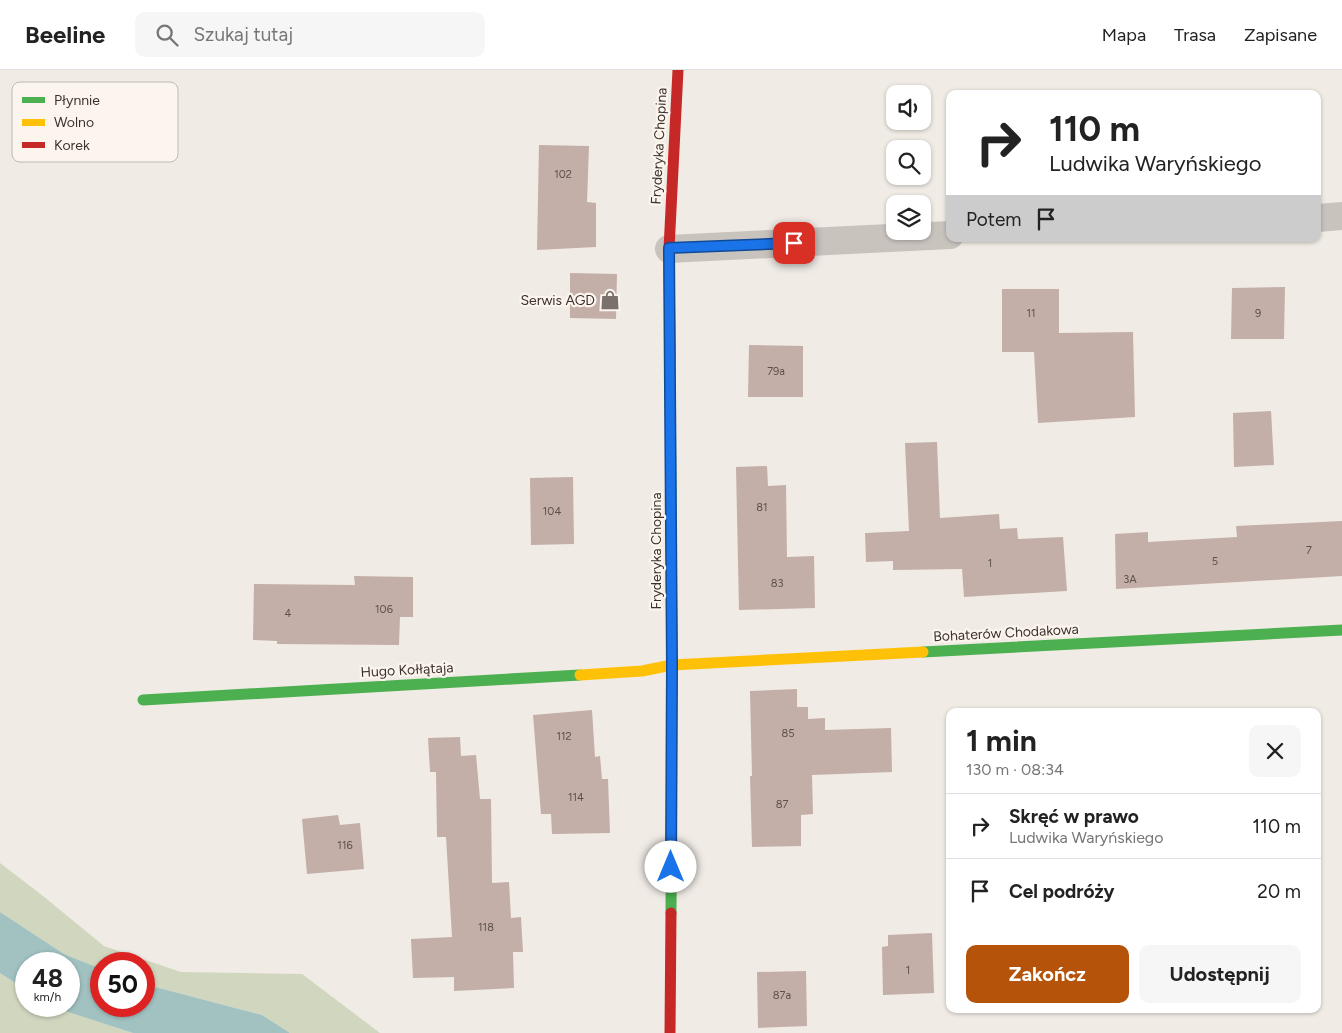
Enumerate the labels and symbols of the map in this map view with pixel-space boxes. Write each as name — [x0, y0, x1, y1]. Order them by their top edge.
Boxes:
legend — [12, 82, 178, 162]
street label: Fryderyka Chopina — [647, 87, 671, 205]
text: Płynnie — [54, 92, 100, 109]
text: Wolno — [54, 114, 94, 131]
text: Korek — [54, 137, 90, 154]
house number: 102 — [554, 168, 572, 181]
pin — [773, 222, 815, 264]
shop icon: Serwis AGD — [599, 289, 621, 311]
place label: Serwis AGD — [520, 292, 595, 309]
house number: 11 — [1026, 307, 1036, 320]
house number: 9 — [1255, 307, 1261, 320]
house number: 79a — [767, 365, 785, 378]
street label: Fryderyka Chopina — [648, 492, 665, 610]
house number: 81 — [756, 501, 768, 514]
house number: 104 — [543, 505, 561, 518]
house number: 7 — [1306, 544, 1312, 557]
house number: 5 — [1212, 555, 1218, 568]
house number: 1 — [988, 557, 992, 570]
house number: 3A — [1123, 573, 1137, 586]
house number: 83 — [771, 577, 783, 590]
house number: 106 — [375, 603, 393, 616]
house number: 4 — [285, 607, 292, 620]
street label: Bohaterów Chodakowa — [933, 621, 1079, 645]
street label: Hugo Kołłątaja — [360, 659, 454, 681]
house number: 85 — [781, 727, 795, 740]
house number: 112 — [556, 730, 572, 743]
house number: 114 — [568, 791, 584, 804]
house number: 87 — [776, 798, 788, 811]
house number: 116 — [337, 839, 353, 852]
position arrow — [644, 840, 696, 892]
house number: 118 — [478, 921, 494, 934]
speed limit sign: 50 — [90, 952, 155, 1017]
house number: 1 — [906, 964, 910, 977]
house number: 87a — [773, 989, 791, 1002]

